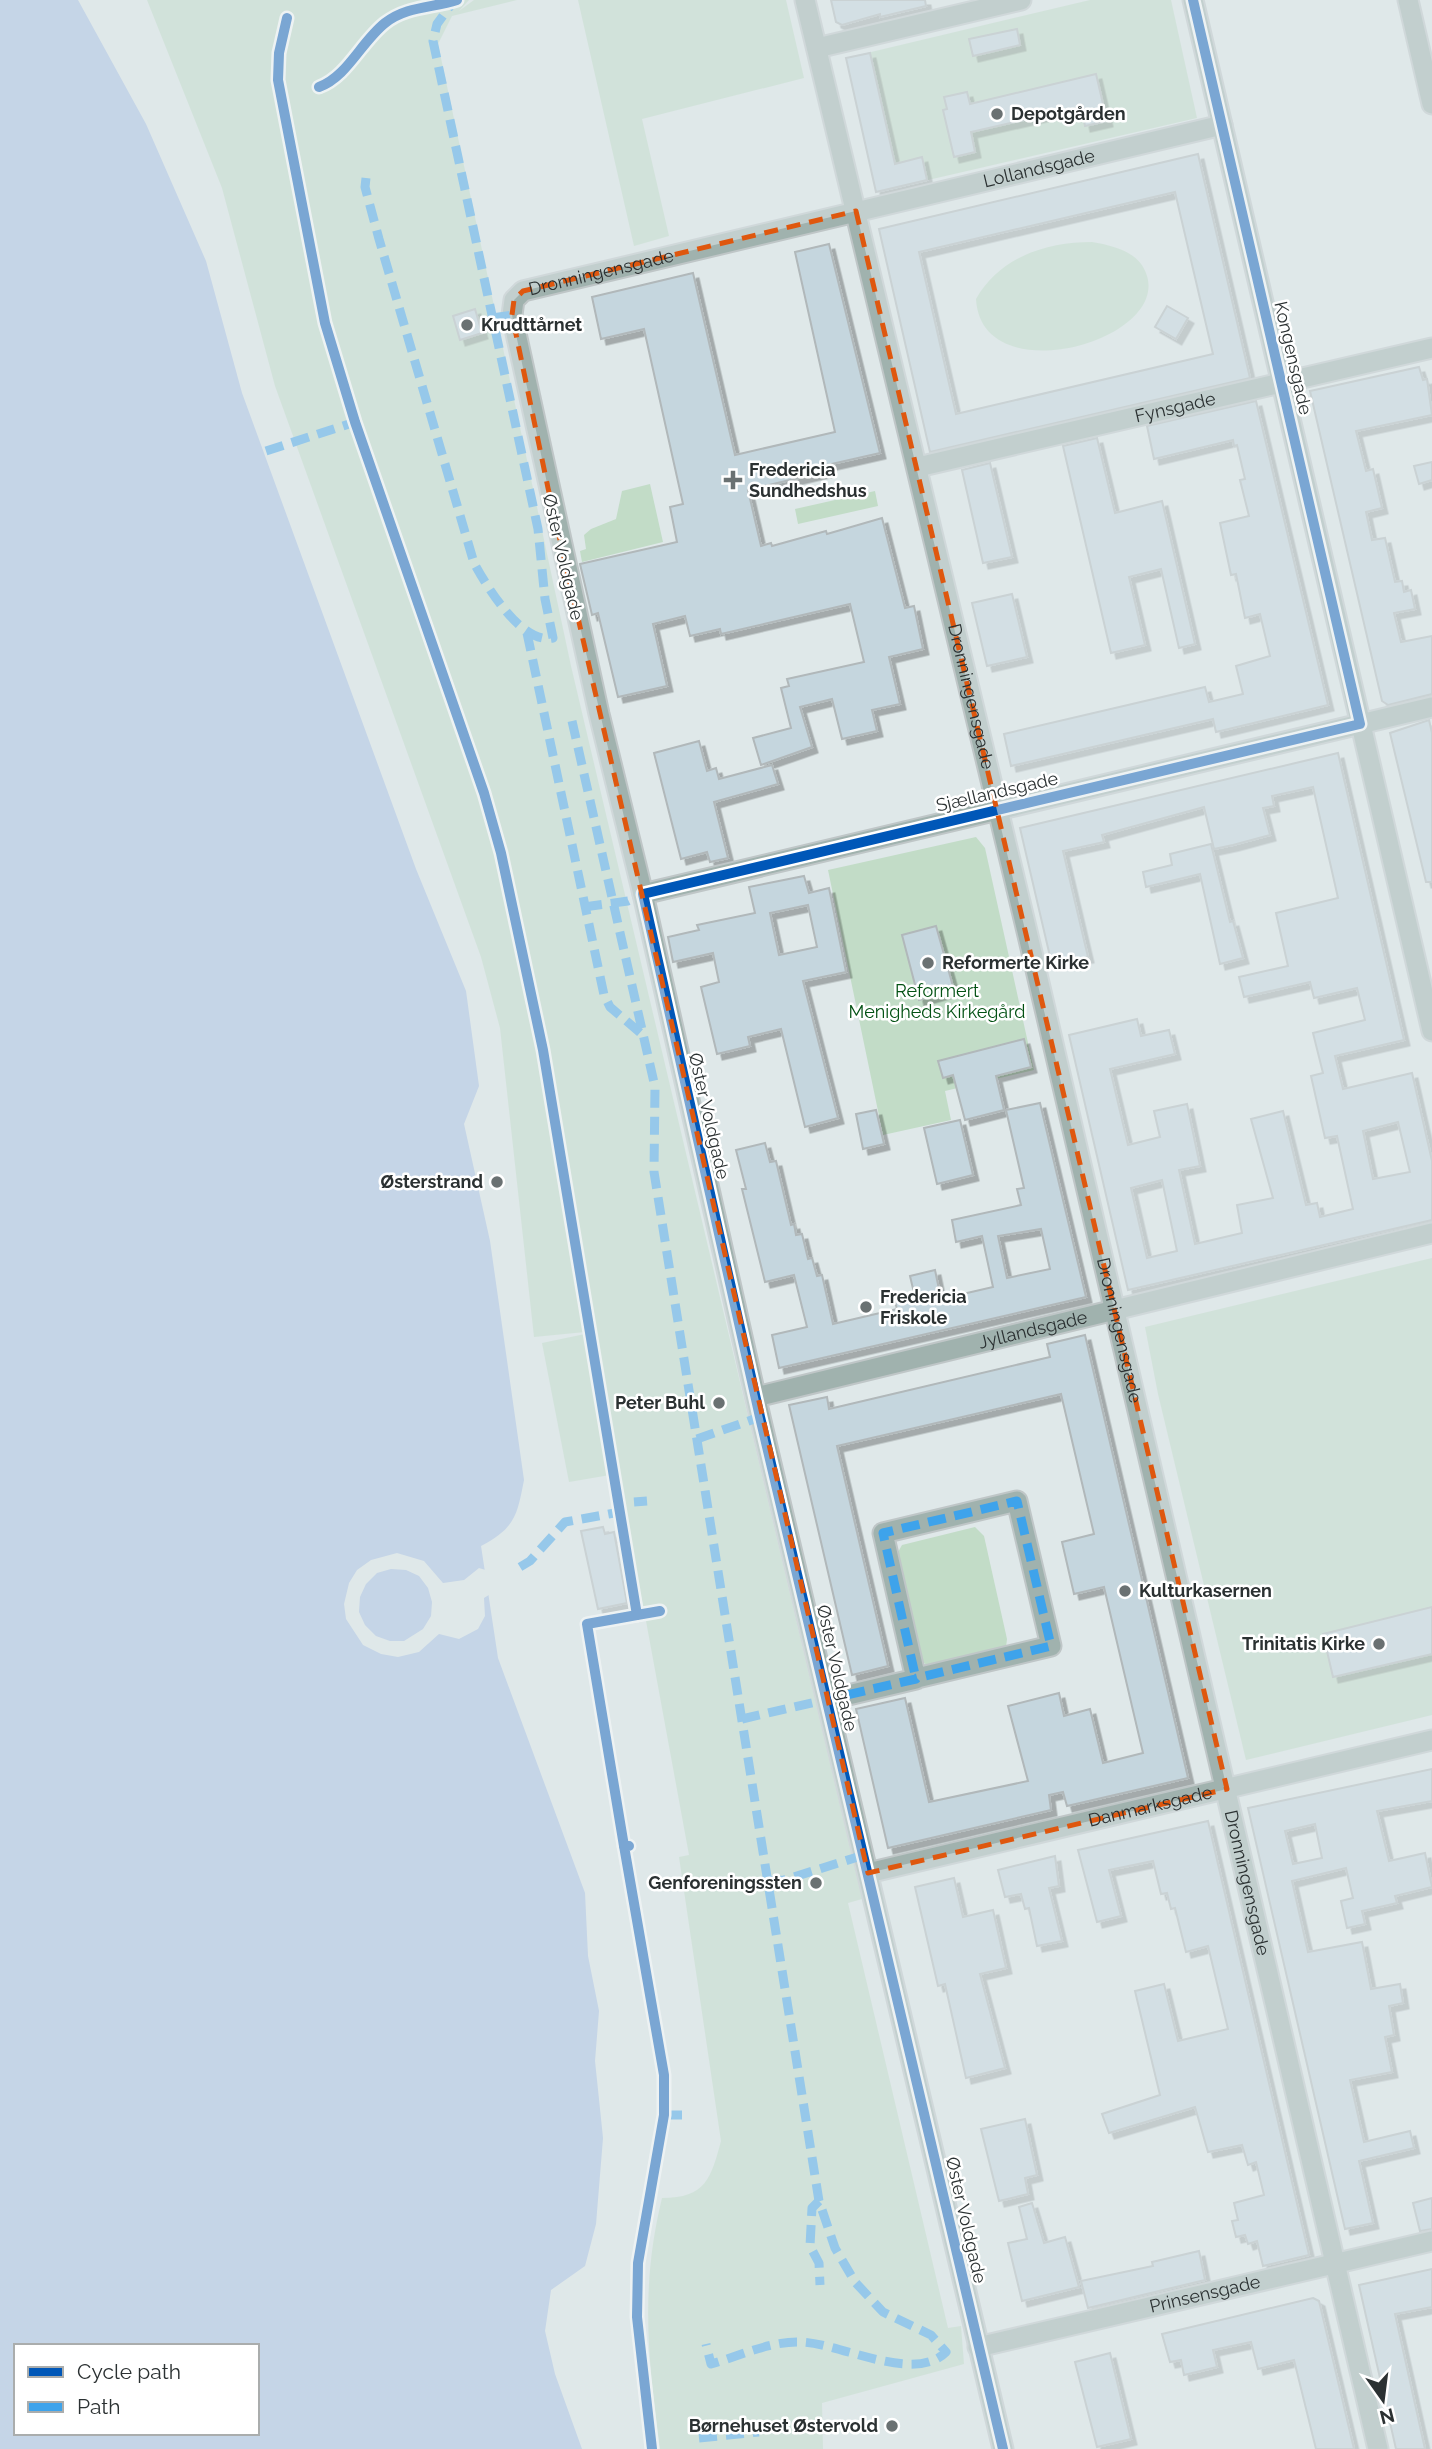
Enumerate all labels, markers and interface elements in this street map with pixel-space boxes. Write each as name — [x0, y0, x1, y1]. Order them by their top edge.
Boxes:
place label: Depotgården — [1011, 103, 1126, 124]
marker: Depotgården — [989, 106, 1005, 122]
street label: Lollandsgade — [981, 145, 1097, 191]
street label: Dronningensgade — [526, 244, 676, 299]
street label: Kongensgade — [1270, 299, 1317, 417]
place label: Krudttårnet — [481, 314, 582, 335]
marker: Krudttårnet — [459, 317, 475, 333]
street label: Fynsgade — [1133, 387, 1218, 426]
place label: Fredericia Sundhedshus — [749, 459, 867, 501]
marker: Fredericia Sundhedshus — [723, 470, 743, 490]
street label: Øster Voldgade — [539, 492, 588, 623]
street label: Dronningensgade — [944, 622, 999, 772]
street label: Sjællandsgade — [934, 767, 1060, 816]
place label: Reformerte Kirke — [942, 952, 1089, 973]
marker: Reformerte Kirke — [920, 955, 936, 971]
park label: Reformert Menigheds Kirkegård — [849, 980, 1025, 1022]
street label: Øster Voldgade — [685, 1051, 734, 1182]
place label: Østerstrand — [381, 1171, 483, 1192]
marker: Østerstrand — [489, 1174, 505, 1190]
street label: Dronningensgade — [1093, 1255, 1147, 1405]
place label: Fredericia Friskole — [880, 1286, 967, 1328]
marker: Fredericia Friskole — [858, 1299, 874, 1315]
street label: Jyllandsgade — [976, 1306, 1090, 1353]
place label: Peter Buhl — [615, 1392, 705, 1413]
marker: Peter Buhl — [711, 1395, 727, 1411]
place label: Kulturkasernen — [1139, 1580, 1272, 1601]
marker: Kulturkasernen — [1117, 1583, 1133, 1599]
street label: Øster Voldgade — [813, 1603, 862, 1734]
place label: Trinitatis Kirke — [1242, 1633, 1365, 1654]
marker: Trinitatis Kirke — [1371, 1636, 1387, 1652]
street label: Danmarksgade — [1086, 1781, 1215, 1831]
street label: Dronningensgade — [1221, 1808, 1275, 1958]
place label: Genforeningssten — [648, 1872, 802, 1893]
marker: Genforeningssten — [808, 1875, 824, 1891]
street label: Øster Voldgade — [942, 2155, 991, 2286]
street label: Prinsensgade — [1147, 2270, 1263, 2317]
legend — [14, 2344, 259, 2435]
text: Cycle path — [77, 2359, 181, 2384]
north arrow — [1348, 2365, 1418, 2435]
text: Path — [77, 2394, 121, 2419]
text: N — [1377, 2404, 1397, 2429]
place label: Børnehuset Østervold — [689, 2415, 878, 2436]
marker: Børnehuset Østervold — [884, 2418, 900, 2434]

